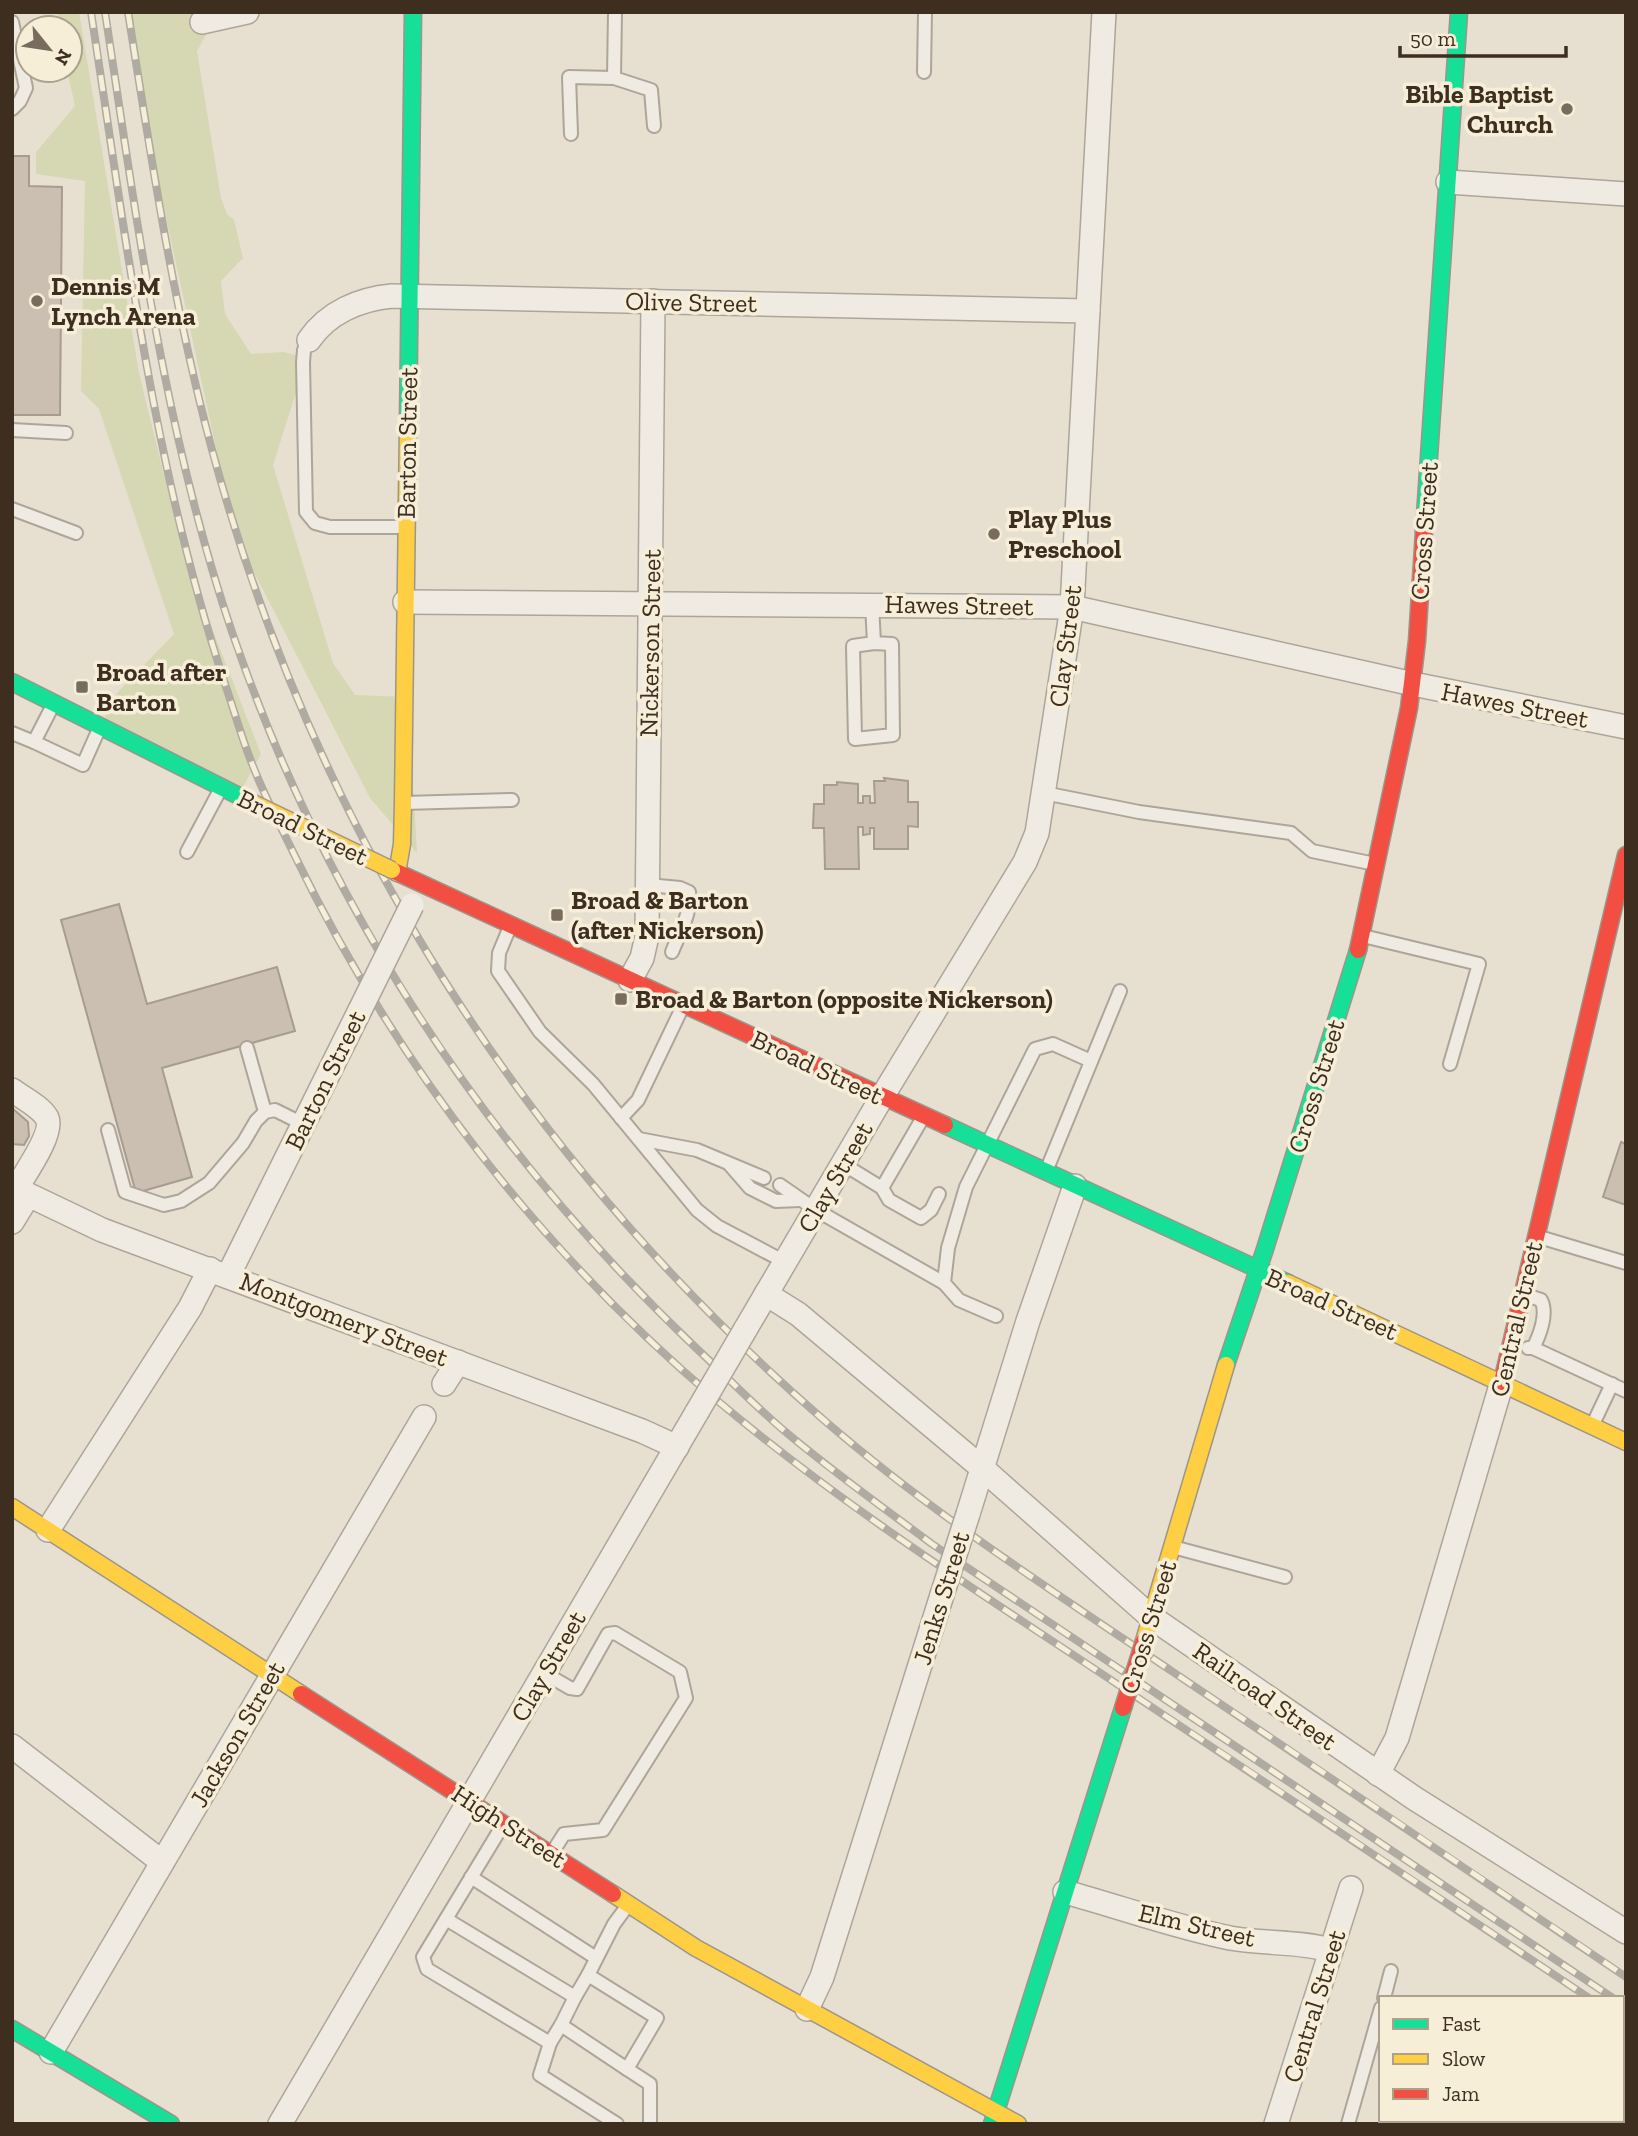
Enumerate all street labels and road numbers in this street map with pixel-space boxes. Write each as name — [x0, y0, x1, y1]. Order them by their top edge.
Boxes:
street label: Olive Street — [625, 285, 758, 319]
street label: Barton Street — [390, 367, 424, 519]
street label: Cross Street — [1403, 461, 1445, 601]
street label: Nickerson Street — [632, 548, 668, 737]
street label: Clay Street — [1042, 583, 1088, 709]
street label: Hawes Street — [884, 588, 1034, 622]
street label: Hawes Street — [1439, 675, 1592, 735]
street label: Broad Street — [233, 782, 374, 872]
street label: Barton Street — [277, 1005, 373, 1155]
street label: Cross Street — [1280, 1015, 1352, 1157]
street label: Broad Street — [746, 1023, 888, 1111]
street label: Clay Street — [790, 1116, 880, 1238]
street label: Central Street — [1483, 1238, 1549, 1400]
street label: Broad Street — [1261, 1261, 1403, 1347]
street label: Montgomery Street — [235, 1265, 453, 1374]
street label: Jenks Street — [906, 1527, 977, 1668]
street label: Cross Street — [1112, 1556, 1184, 1698]
street label: Clay Street — [503, 1605, 593, 1727]
street label: Railroad Street — [1187, 1635, 1343, 1758]
street label: Jackson Street — [182, 1655, 292, 1813]
street label: High Street — [446, 1777, 572, 1875]
street label: Elm Street — [1135, 1896, 1259, 1954]
street label: Central Street — [1276, 1925, 1353, 2086]

